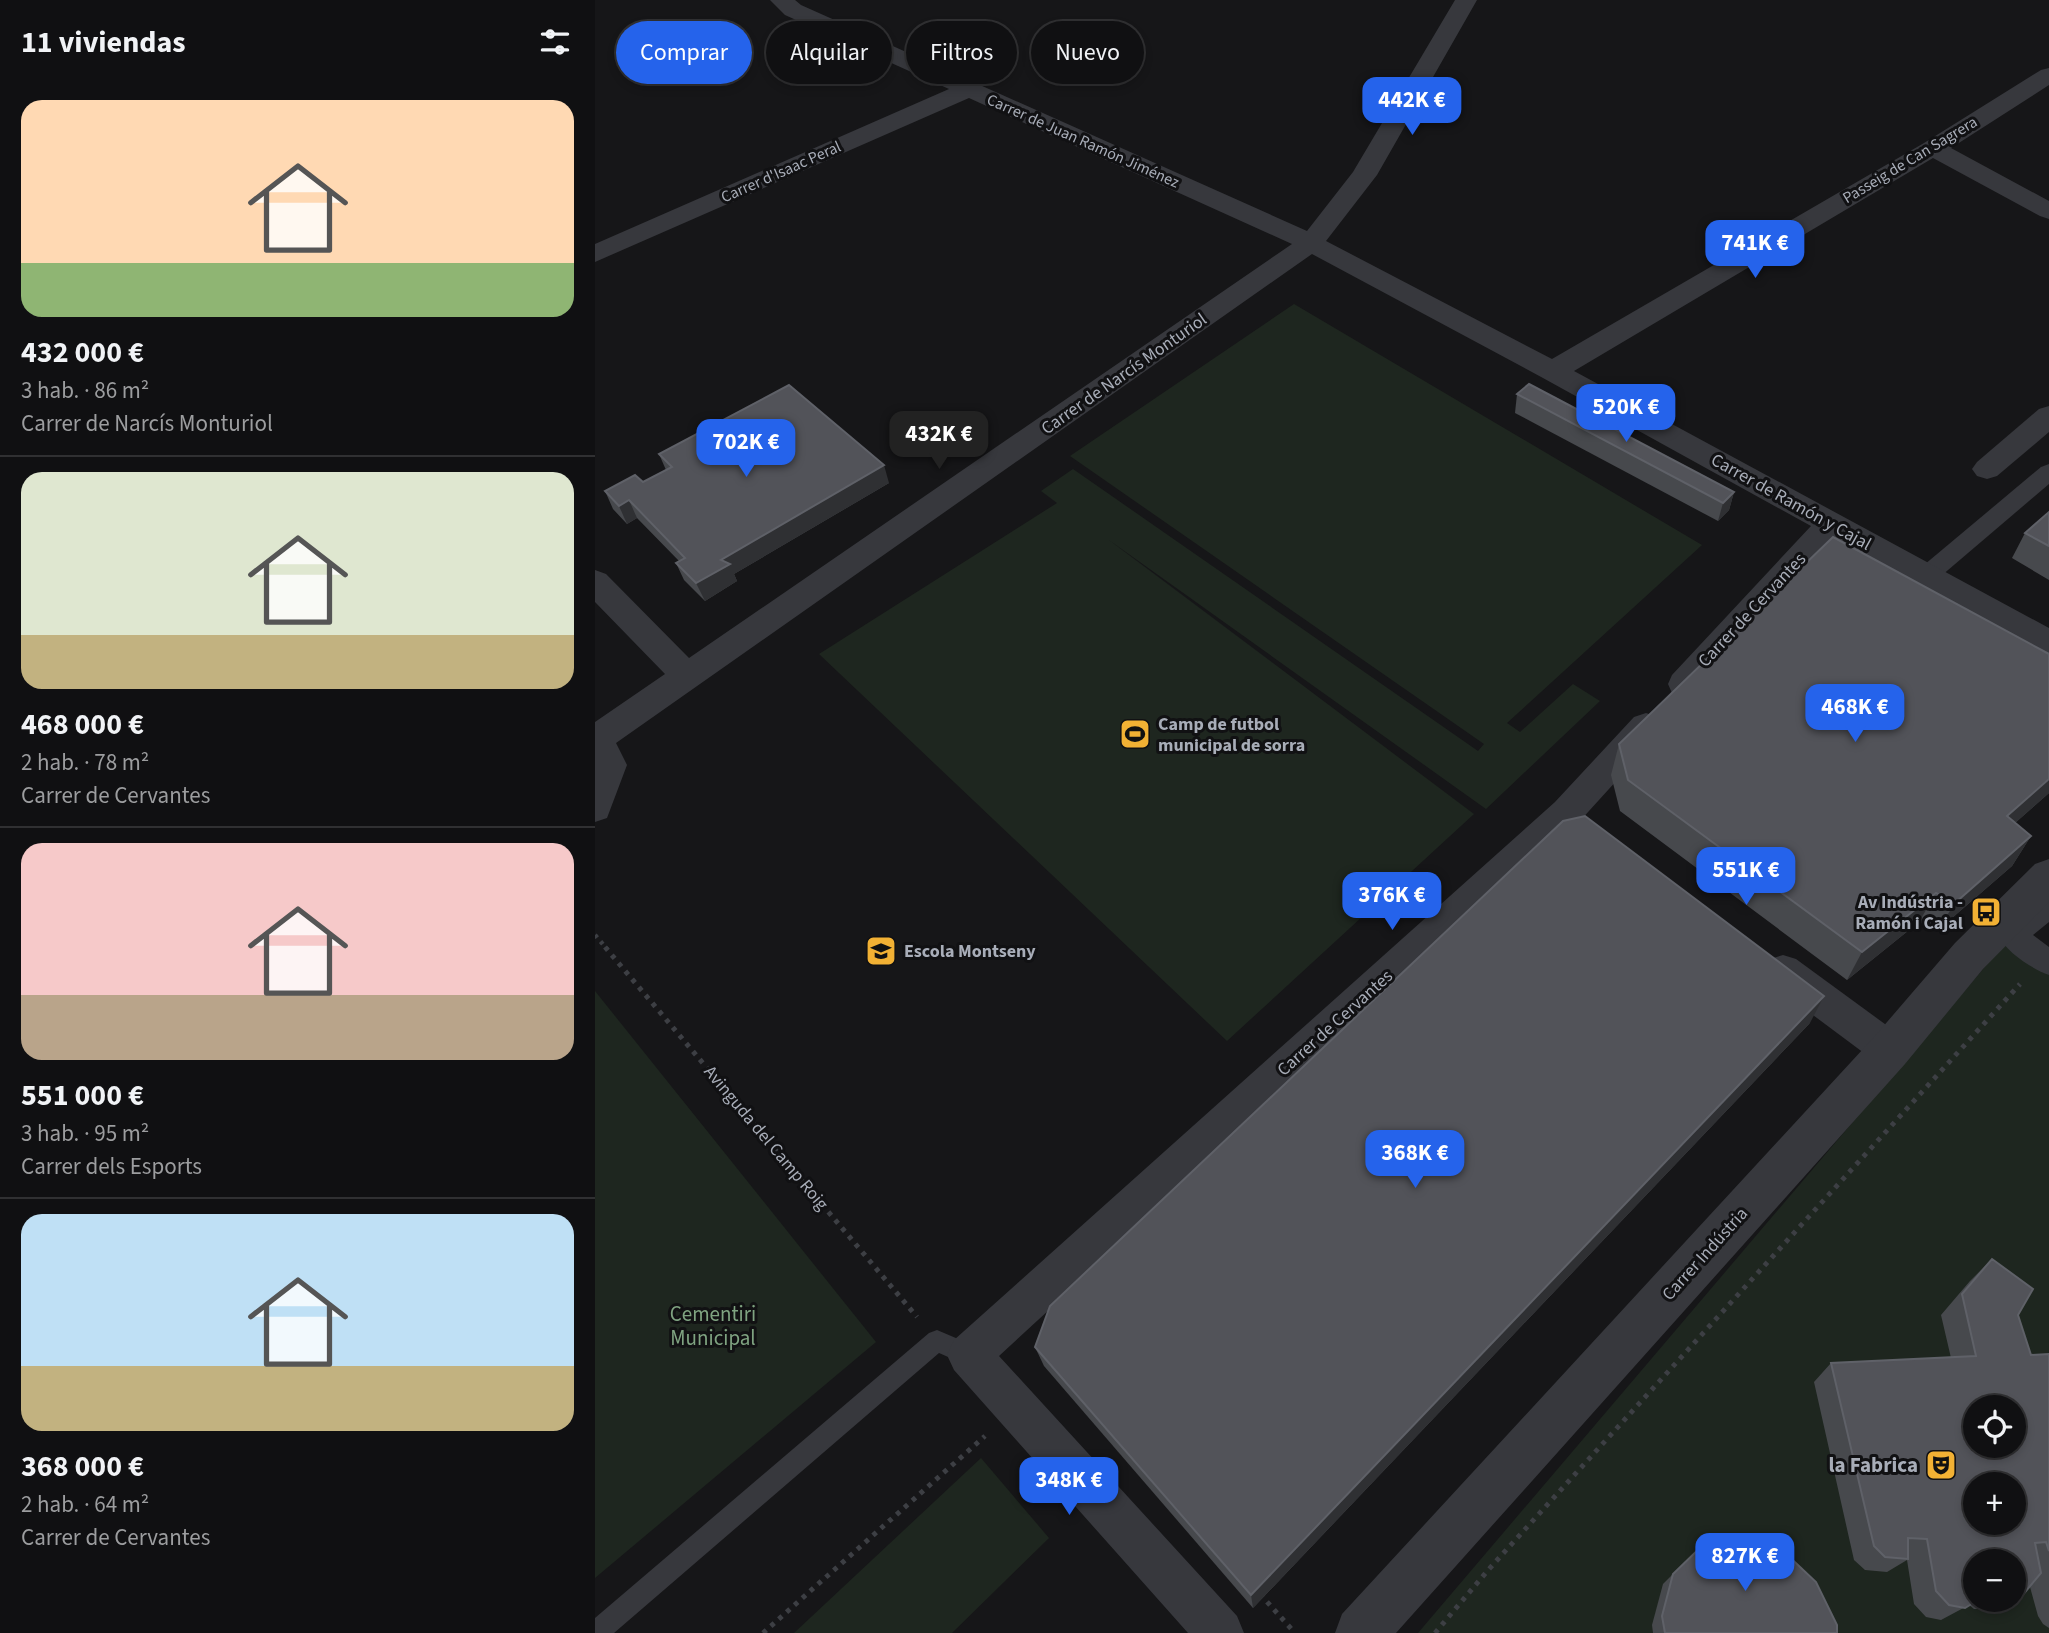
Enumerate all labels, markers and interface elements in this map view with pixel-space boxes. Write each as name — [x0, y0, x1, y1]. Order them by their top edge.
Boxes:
text: 11 viviendas — [21, 21, 186, 64]
chip: Comprar — [616, 21, 752, 84]
chip: Alquilar — [766, 21, 892, 84]
chip: Filtros — [906, 21, 1017, 84]
chip: Nuevo — [1031, 21, 1144, 84]
icon: filters — [536, 23, 574, 61]
pin: 442K € — [1355, 78, 1469, 137]
text: 442K € — [1378, 83, 1446, 116]
street label: Carrer de Juan Ramón Jiménez — [983, 89, 1183, 194]
street label: Passeig de Can Sagrera — [1839, 111, 1981, 209]
street label: Carrer d'Isaac Peral — [718, 136, 844, 208]
icon: home — [235, 145, 361, 271]
pin: 741K € — [1698, 220, 1812, 280]
text: 741K € — [1721, 226, 1789, 259]
street label: Carrer de Narcís Monturiol — [1036, 307, 1212, 441]
text: 432 000 € — [21, 331, 144, 374]
text: 3 hab. · 86 m² — [21, 374, 149, 407]
pin: 520K € — [1569, 384, 1683, 444]
text: 520K € — [1592, 390, 1660, 423]
text: Carrer de Narcís Monturiol — [21, 407, 273, 440]
pin: 432K € — [882, 412, 996, 471]
text: 432K € — [905, 417, 973, 450]
pin: 702K € — [689, 420, 803, 479]
text: 702K € — [712, 425, 780, 458]
street label: Carrer de Ramón y Cajal — [1706, 447, 1876, 557]
icon: home — [235, 517, 361, 643]
street label: Carrer de Cervantes — [1692, 547, 1812, 673]
pin: 468K € — [1798, 684, 1912, 744]
text: 468K € — [1821, 690, 1889, 723]
text: 468 000 € — [21, 703, 144, 746]
place label: Camp de futbol municipal de sorra — [1158, 712, 1305, 758]
sports icon: Camp de futbol municipal de sorra — [1118, 717, 1152, 751]
text: 2 hab. · 78 m² — [21, 746, 149, 779]
text: Carrer de Cervantes — [21, 779, 210, 812]
pin: 551K € — [1689, 848, 1803, 907]
text: 551K € — [1712, 853, 1780, 886]
pin: 376K € — [1335, 872, 1449, 932]
text: 376K € — [1358, 878, 1426, 911]
icon: home — [235, 888, 361, 1014]
place label: Av Indústria - Ramón i Cajal — [1855, 890, 1963, 936]
bus stop icon: Av Indústria - Ramón i Cajal — [1969, 895, 2003, 929]
school or university icon: Escola Montseny — [864, 934, 898, 968]
place label: Escola Montseny — [904, 939, 1036, 964]
street label: Carrer de Cervantes — [1272, 964, 1398, 1082]
street label: Avinguda del Camp Roig — [698, 1060, 834, 1216]
text: 551 000 € — [21, 1074, 144, 1117]
text: 3 hab. · 95 m² — [21, 1117, 149, 1150]
pin: 368K € — [1358, 1130, 1472, 1190]
text: 368K € — [1381, 1136, 1449, 1169]
text: Carrer dels Esports — [21, 1150, 202, 1183]
street label: Carrer Indústria — [1656, 1202, 1754, 1306]
icon: home — [235, 1259, 361, 1385]
park label: Cementiri Municipal — [670, 1299, 756, 1353]
map controls — [1963, 1395, 2026, 1612]
button: locate — [1963, 1395, 2026, 1458]
text: 368 000 € — [21, 1445, 144, 1488]
theatre icon: la Fabrica — [1924, 1448, 1958, 1482]
place label: la Fabrica — [1829, 1450, 1918, 1480]
pin: 348K € — [1012, 1458, 1126, 1517]
text: 348K € — [1035, 1463, 1103, 1496]
button: + — [1963, 1472, 2026, 1535]
text: 2 hab. · 64 m² — [21, 1488, 149, 1521]
text: Carrer de Cervantes — [21, 1521, 210, 1554]
pin: 827K € — [1688, 1534, 1802, 1593]
text: 827K € — [1711, 1539, 1779, 1572]
button: − — [1963, 1549, 2026, 1612]

